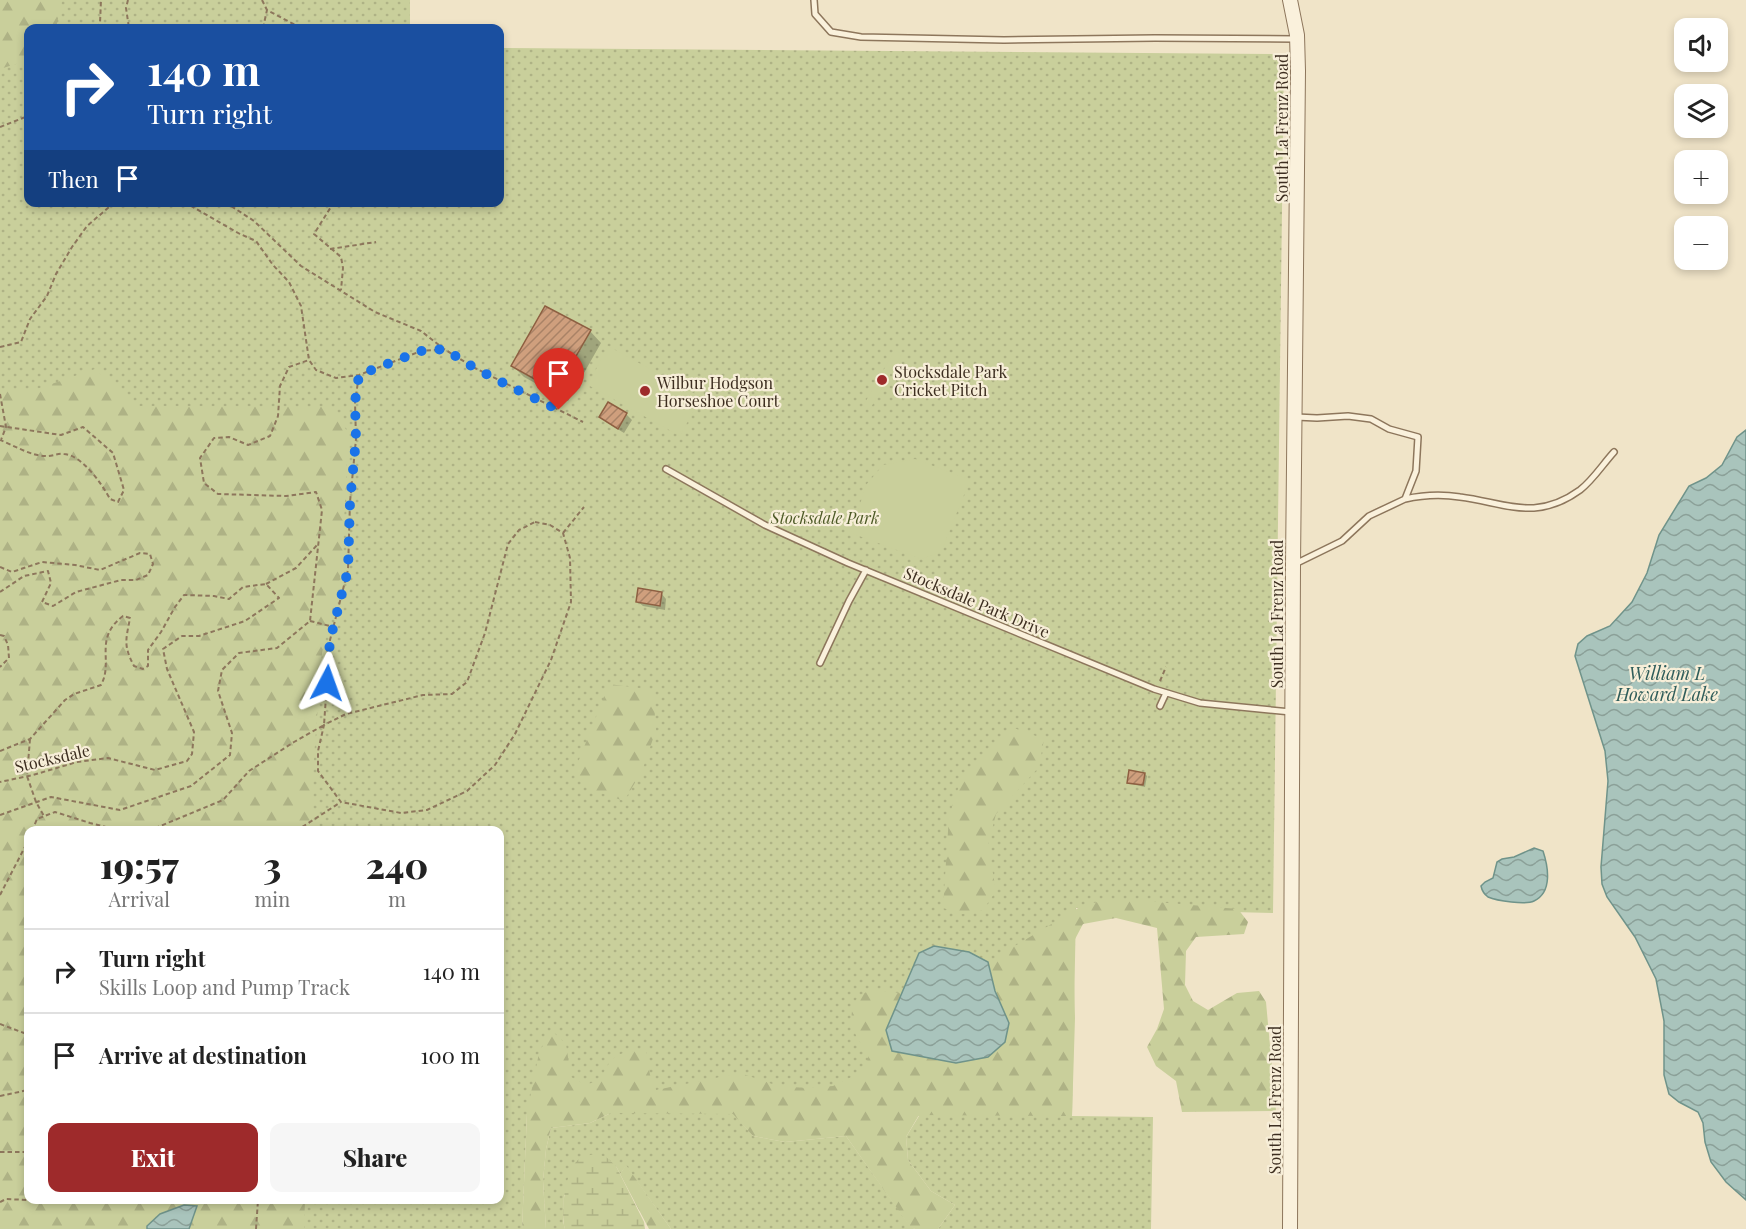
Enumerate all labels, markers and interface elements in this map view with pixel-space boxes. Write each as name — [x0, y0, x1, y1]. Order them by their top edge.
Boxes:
map controls — [1674, 18, 1728, 270]
button: sound — [1674, 18, 1728, 72]
text: 140 m — [147, 41, 260, 97]
icon: right — [48, 48, 126, 126]
street label: South La Frenz Road — [1271, 54, 1292, 202]
button: layers — [1674, 84, 1728, 138]
text: Turn right — [147, 95, 272, 131]
button: + — [1674, 150, 1728, 204]
icon: arrive — [111, 162, 144, 195]
text: Then — [48, 164, 99, 194]
button: − — [1674, 216, 1728, 270]
pin — [533, 348, 584, 410]
icon: arrive — [542, 357, 575, 390]
place label: Stocksdale Park Cricket Pitch — [894, 361, 1008, 400]
place label: Wilbur Hodgson Horseshoe Court — [656, 372, 780, 411]
marker: Stocksdale Park Cricket Pitch — [875, 373, 889, 387]
marker: Wilbur Hodgson Horseshoe Court — [638, 384, 652, 398]
park label: Stocksdale Park — [770, 507, 879, 528]
street label: South La Frenz Road — [1266, 540, 1287, 688]
street label: Stocksdale Park Drive — [901, 562, 1053, 642]
position arrow — [295, 651, 359, 715]
water label: William L Howard Lake — [1615, 661, 1718, 706]
street label: Stocksdale — [12, 739, 92, 777]
text: 19:57 — [100, 840, 179, 888]
text: 3 — [263, 840, 281, 888]
text: 240 — [366, 840, 428, 888]
text: Arrival — [108, 885, 170, 912]
text: min — [255, 885, 290, 912]
text: m — [388, 885, 406, 912]
text: Turn right — [99, 943, 205, 973]
icon: right — [48, 955, 81, 988]
text: 140 m — [423, 956, 480, 986]
text: Skills Loop and Pump Track — [99, 973, 350, 1000]
street label: South La Frenz Road — [1264, 1026, 1285, 1174]
icon: arrive — [48, 1039, 81, 1072]
text: Arrive at destination — [99, 1040, 307, 1070]
text: 100 m — [420, 1040, 480, 1070]
button: Exit — [48, 1123, 258, 1192]
button: Share — [270, 1123, 480, 1192]

